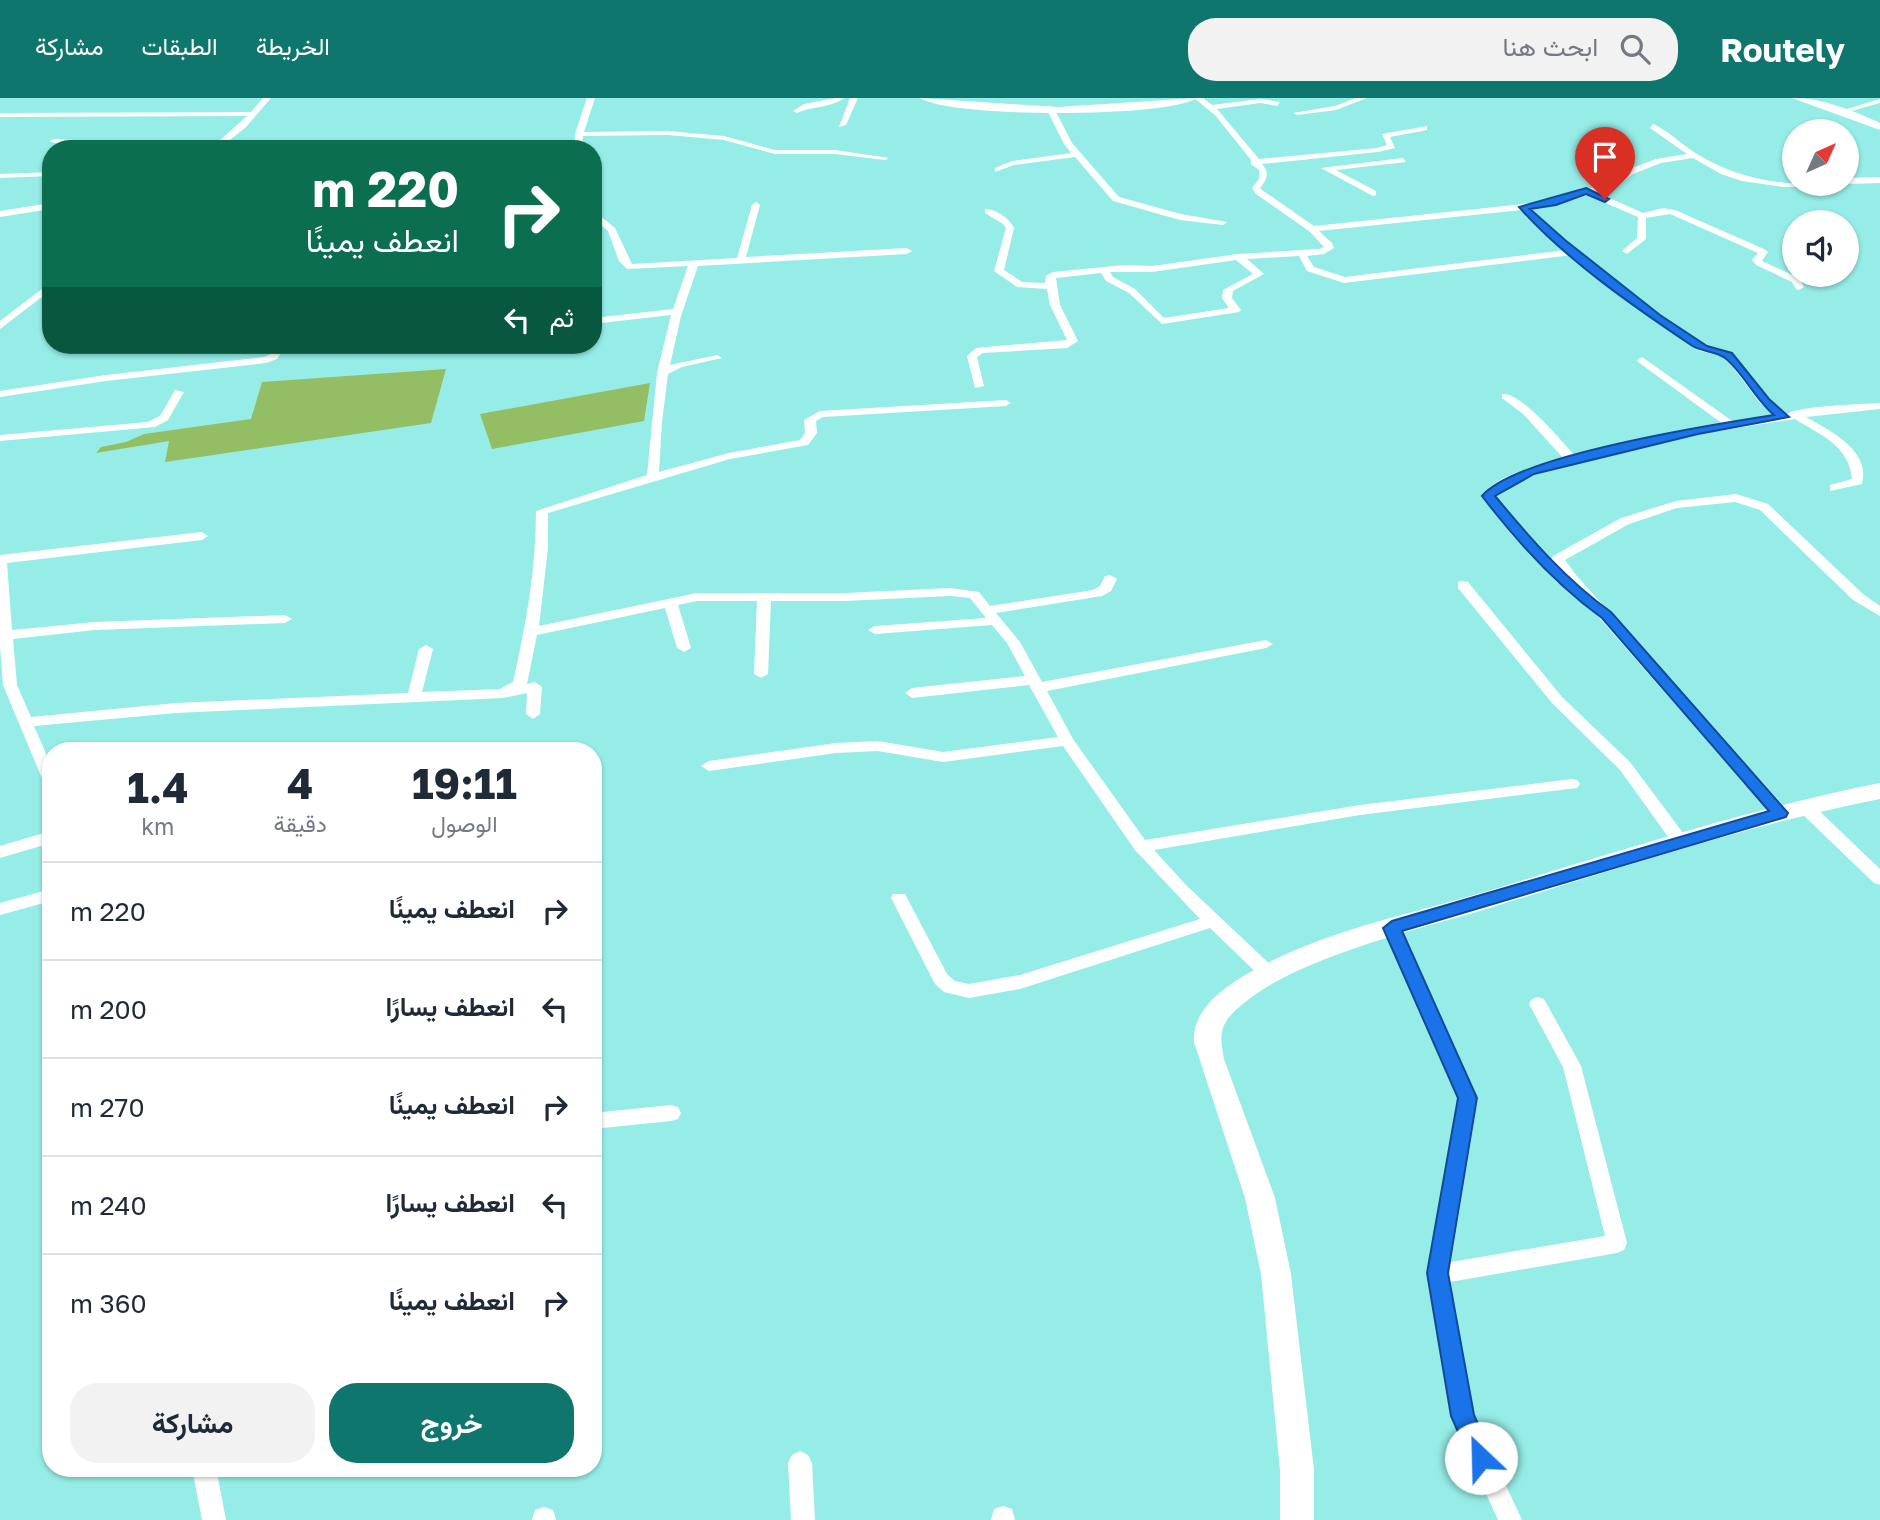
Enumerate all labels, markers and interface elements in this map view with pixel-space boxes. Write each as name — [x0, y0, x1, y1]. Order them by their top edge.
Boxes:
search box — [1188, 18, 1678, 81]
icon: search — [1616, 30, 1654, 68]
text: Routely — [1720, 30, 1845, 69]
text: مشاركة — [35, 31, 103, 60]
text: الطبقات — [141, 31, 218, 60]
text: الخريطة — [256, 31, 330, 60]
text: ابحث هنا — [1503, 31, 1598, 62]
north arrow — [1782, 119, 1858, 196]
map controls — [1782, 119, 1859, 287]
pin — [1575, 127, 1635, 199]
icon: arrive — [1586, 138, 1624, 176]
text: 220 m — [312, 159, 459, 218]
icon: right — [483, 168, 574, 259]
button: sound — [1782, 210, 1859, 287]
text: انعطف يمينًا — [306, 221, 459, 259]
icon: left — [498, 301, 536, 339]
text: ثم — [550, 302, 574, 333]
text: 4 — [287, 758, 313, 808]
text: 19:11 — [412, 758, 517, 808]
text: 1.4 — [127, 762, 188, 812]
text: دقيقة — [274, 809, 327, 837]
text: الوصول — [431, 809, 498, 837]
text: km — [141, 812, 174, 840]
icon: right — [536, 892, 574, 930]
text: انعطف يمينًا — [389, 893, 515, 924]
text: 220 m — [70, 896, 146, 927]
icon: left — [536, 990, 574, 1028]
text: انعطف يسارًا — [385, 991, 515, 1022]
text: 200 m — [70, 994, 147, 1025]
icon: right — [536, 1088, 574, 1126]
text: انعطف يمينًا — [389, 1089, 515, 1120]
text: 270 m — [70, 1092, 145, 1123]
icon: left — [536, 1186, 574, 1224]
text: انعطف يسارًا — [385, 1187, 515, 1218]
text: 240 m — [70, 1190, 147, 1221]
icon: right — [536, 1284, 574, 1322]
text: انعطف يمينًا — [389, 1285, 515, 1316]
text: 360 m — [70, 1288, 147, 1319]
button: مشاركة — [70, 1383, 315, 1463]
button: خروج — [329, 1383, 574, 1463]
position arrow — [1444, 1421, 1518, 1495]

